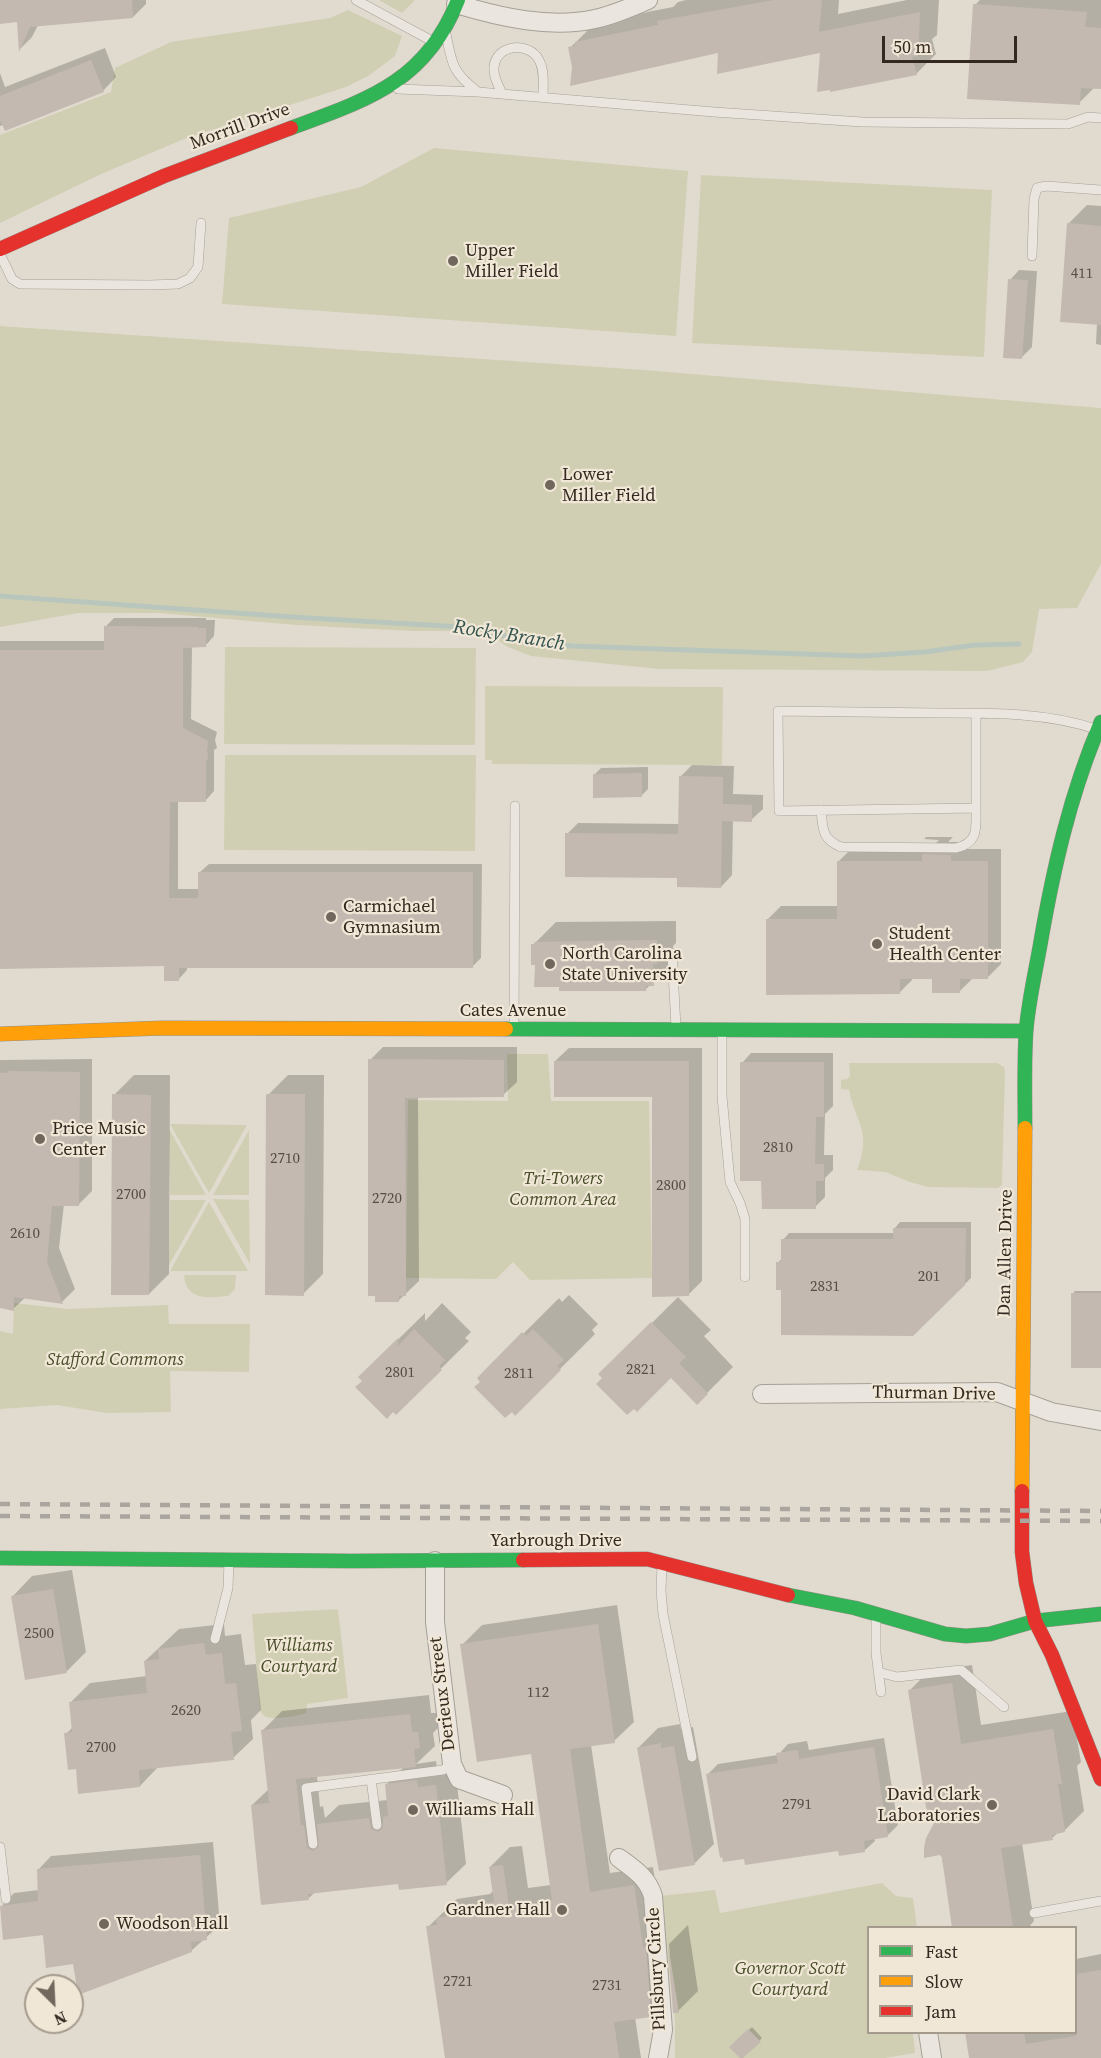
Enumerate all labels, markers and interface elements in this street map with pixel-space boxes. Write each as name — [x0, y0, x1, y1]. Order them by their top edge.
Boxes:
scale bar — [885, 24, 1020, 62]
text: 50 m — [893, 34, 931, 59]
street label: Morrill Drive — [187, 99, 293, 155]
place label: Upper Miller Field — [465, 240, 558, 282]
marker: Upper Miller Field — [446, 254, 460, 268]
house number: 411 — [1071, 265, 1093, 283]
place label: Lower Miller Field — [562, 464, 655, 506]
marker: Lower Miller Field — [543, 478, 557, 492]
water label: Rocky Branch — [451, 615, 567, 657]
place label: Carmichael Gymnasium — [343, 896, 441, 938]
marker: Carmichael Gymnasium — [324, 910, 338, 924]
place label: Student Health Center — [889, 923, 1001, 966]
marker: Student Health Center — [870, 937, 884, 951]
place label: North Carolina State University — [562, 943, 687, 986]
marker: North Carolina State University — [543, 957, 557, 971]
street label: Cates Avenue — [460, 1000, 566, 1022]
place label: Price Music Center — [52, 1118, 146, 1160]
marker: Price Music Center — [33, 1132, 47, 1146]
house number: 2810 — [763, 1139, 793, 1157]
house number: 2710 — [270, 1150, 300, 1168]
park label: Tri-Towers Common Area — [509, 1168, 617, 1210]
house number: 2800 — [656, 1177, 686, 1195]
house number: 2700 — [116, 1186, 146, 1204]
street label: Dan Allen Drive — [994, 1189, 1018, 1317]
house number: 2720 — [372, 1190, 402, 1208]
house number: 2610 — [10, 1225, 40, 1243]
house number: 201 — [918, 1268, 940, 1286]
house number: 2831 — [810, 1278, 840, 1296]
park label: Stafford Commons — [47, 1349, 183, 1371]
house number: 2821 — [626, 1361, 656, 1379]
house number: 2801 — [385, 1364, 415, 1382]
house number: 2811 — [504, 1365, 534, 1383]
street label: Thurman Drive — [872, 1382, 996, 1406]
street label: Yarbrough Drive — [490, 1530, 622, 1552]
house number: 2500 — [24, 1625, 54, 1643]
park label: Williams Courtyard — [261, 1635, 337, 1678]
street label: Derieux Street — [425, 1636, 461, 1752]
house number: 112 — [527, 1684, 549, 1702]
house number: 2620 — [171, 1702, 201, 1720]
house number: 2700 — [86, 1739, 116, 1757]
place label: David Clark Laboratories — [878, 1784, 980, 1826]
house number: 2791 — [782, 1796, 812, 1814]
marker: David Clark Laboratories — [985, 1798, 999, 1812]
place label: Williams Hall — [425, 1799, 534, 1821]
marker: Williams Hall — [406, 1803, 420, 1817]
place label: Gardner Hall — [445, 1899, 550, 1921]
marker: Gardner Hall — [555, 1903, 569, 1917]
street label: Pillsbury Circle — [643, 1907, 671, 2031]
place label: Woodson Hall — [116, 1913, 229, 1935]
marker: Woodson Hall — [97, 1917, 111, 1931]
legend — [867, 1926, 1077, 2034]
text: Fast — [925, 1939, 958, 1964]
park label: Governor Scott Courtyard — [735, 1958, 845, 2000]
text: Slow — [925, 1969, 963, 1994]
house number: 2721 — [443, 1973, 473, 1991]
north arrow — [24, 1974, 84, 2034]
house number: 2731 — [592, 1977, 622, 1995]
text: Jam — [925, 1999, 957, 2024]
text: N — [51, 2006, 70, 2031]

